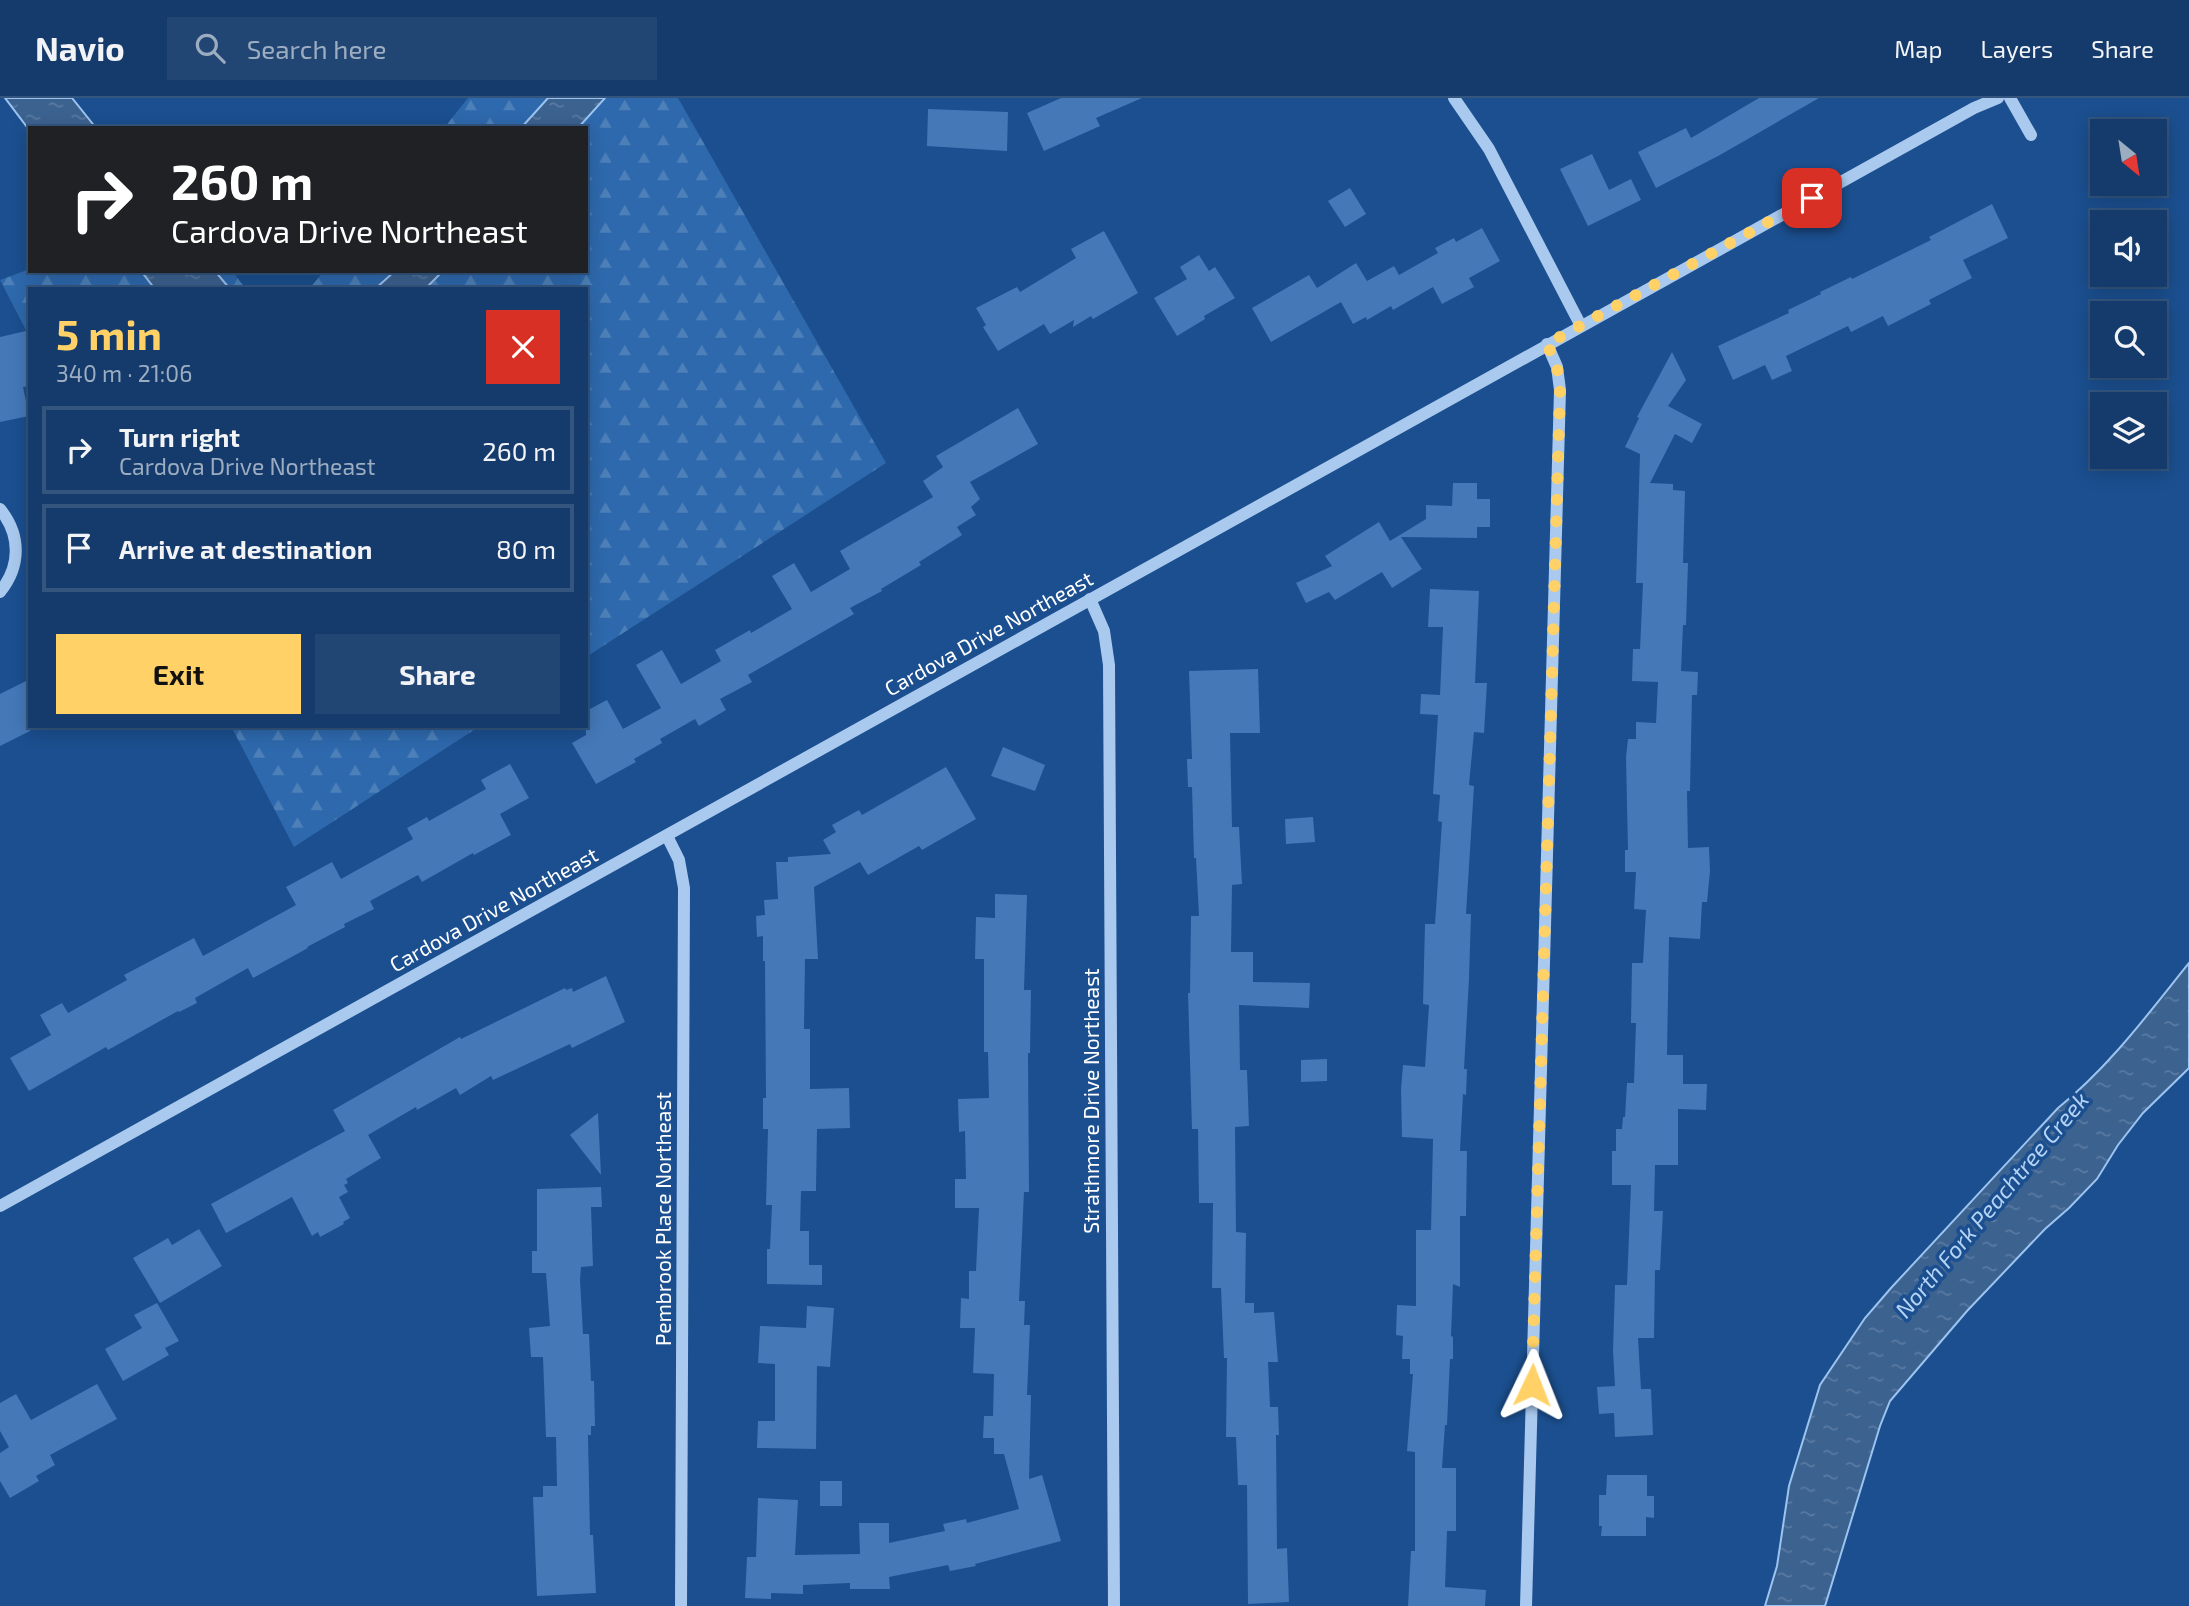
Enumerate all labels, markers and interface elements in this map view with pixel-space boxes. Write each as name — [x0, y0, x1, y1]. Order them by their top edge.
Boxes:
search box — [167, 17, 657, 80]
text: Navio — [35, 28, 125, 68]
icon: search — [191, 29, 229, 67]
text: Search here — [247, 33, 386, 64]
text: Map — [1894, 34, 1942, 63]
text: Layers — [1980, 34, 2053, 63]
text: Share — [2091, 34, 2154, 63]
north arrow — [2090, 119, 2166, 196]
map controls — [2090, 119, 2167, 469]
text: 260 m — [171, 151, 313, 210]
icon: right — [56, 154, 147, 245]
pin — [1782, 168, 1842, 228]
icon: arrive — [1793, 179, 1831, 217]
button: sound — [2090, 210, 2167, 287]
text: Cardova Drive Northeast — [171, 211, 528, 249]
button: search — [2090, 301, 2167, 378]
text: 5 min — [56, 308, 162, 358]
button: close — [486, 310, 560, 384]
text: 340 m · 21:06 — [56, 359, 192, 387]
button: layers — [2090, 392, 2167, 469]
text: Turn right — [119, 421, 240, 452]
icon: right — [60, 431, 98, 469]
text: 260 m — [482, 435, 556, 466]
text: Cardova Drive Northeast — [119, 452, 375, 480]
icon: arrive — [60, 529, 98, 567]
text: Arrive at destination — [119, 533, 372, 564]
text: 80 m — [496, 533, 556, 564]
street label: Cardova Drive Northeast — [880, 565, 1097, 700]
button: Exit — [56, 634, 301, 714]
button: Share — [315, 634, 560, 714]
street label: Cardova Drive Northeast — [385, 841, 602, 976]
street label: Strathmore Drive Northeast — [1078, 968, 1103, 1234]
water label: North Fork Peachtree Creek — [1889, 1086, 2094, 1323]
street label: Pembrook Place Northeast — [650, 1092, 675, 1346]
position arrow — [1495, 1348, 1569, 1422]

